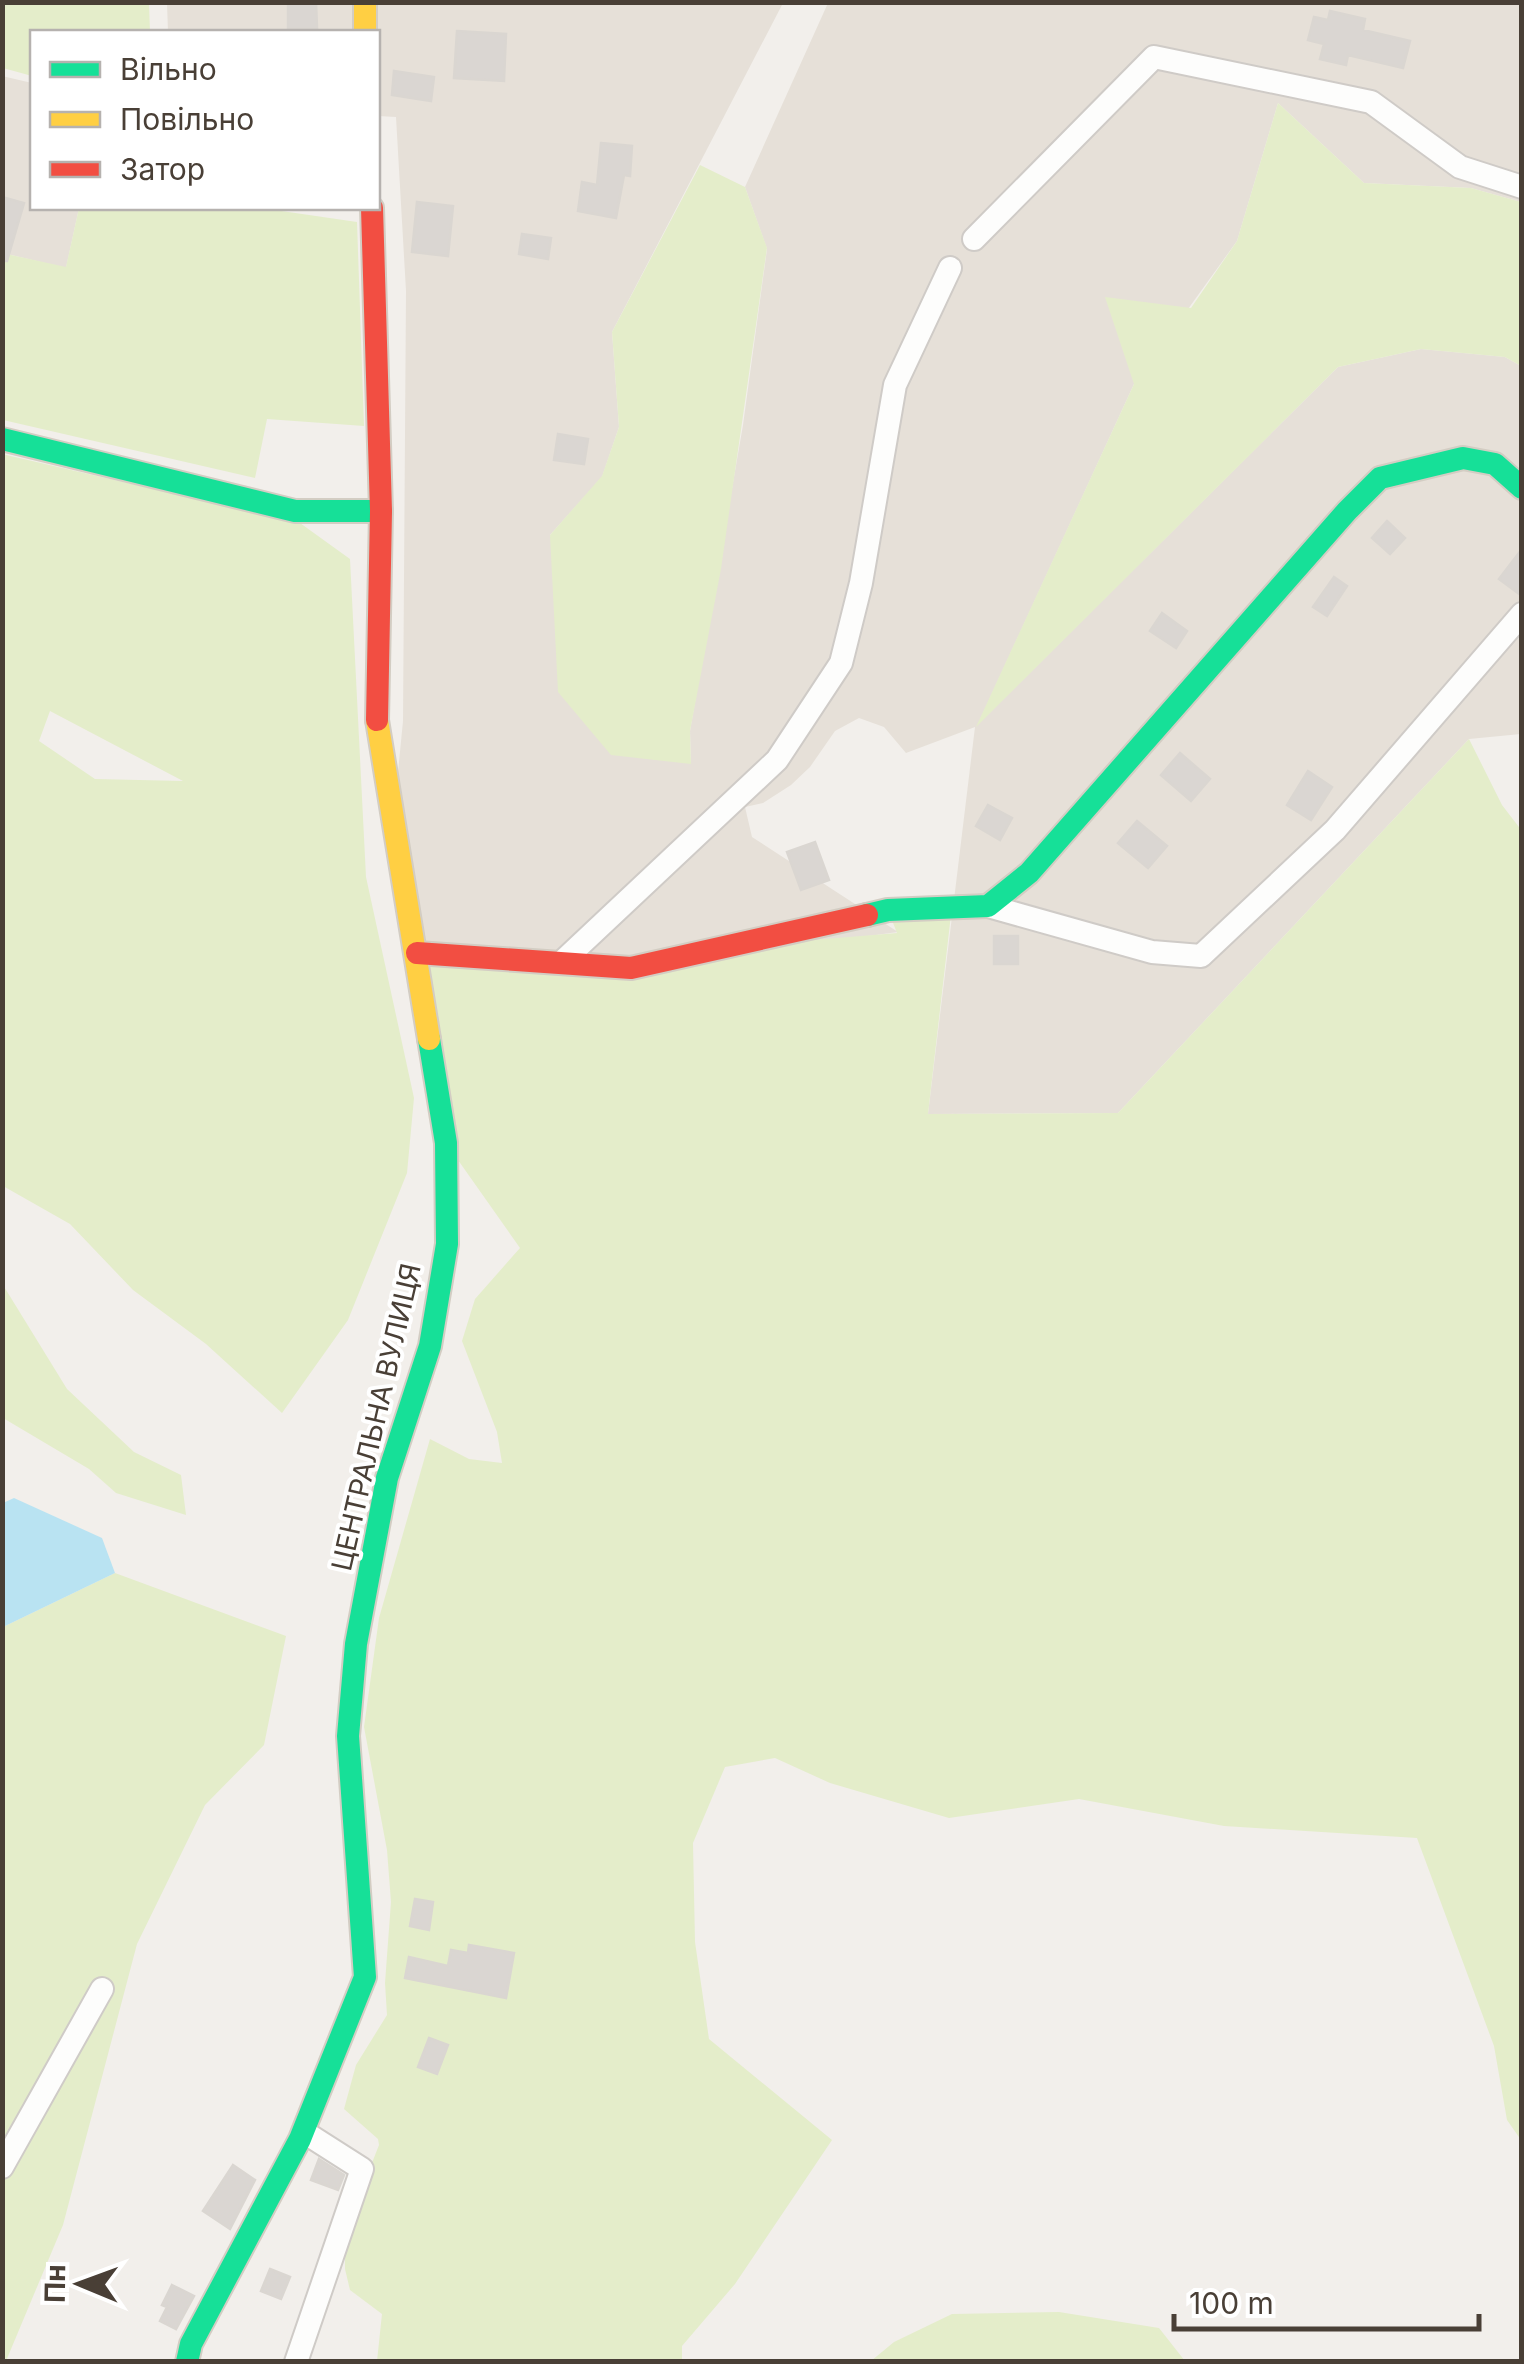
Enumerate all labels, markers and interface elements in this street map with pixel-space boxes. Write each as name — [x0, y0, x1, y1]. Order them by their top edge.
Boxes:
legend — [30, 30, 380, 210]
text: Вільно — [120, 51, 217, 87]
text: Повільно — [120, 101, 254, 137]
text: Затор — [120, 151, 205, 187]
street label: ЦЕНТРАЛЬНА ВУЛИЦЯ — [324, 1260, 428, 1574]
north arrow — [30, 2234, 130, 2334]
text: Пн — [38, 2264, 72, 2303]
scale bar — [1174, 2269, 1479, 2331]
text: 100 m — [1189, 2285, 1274, 2321]

